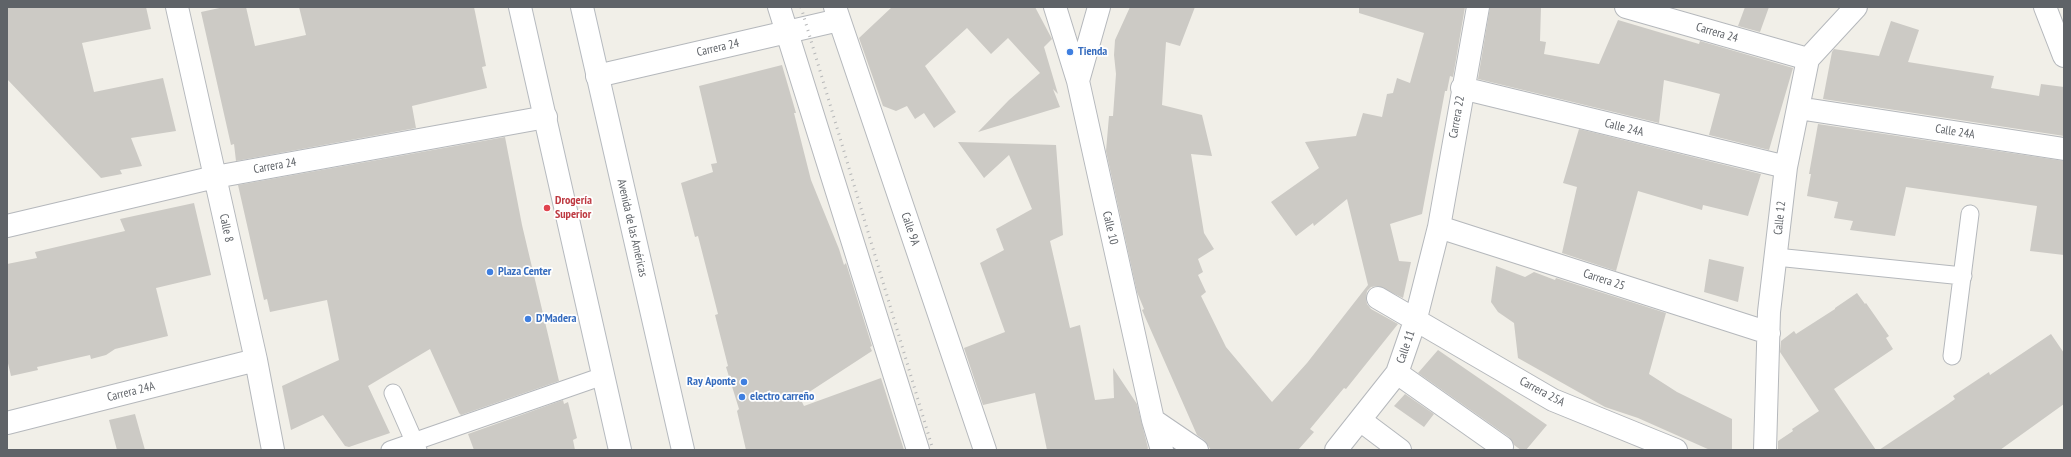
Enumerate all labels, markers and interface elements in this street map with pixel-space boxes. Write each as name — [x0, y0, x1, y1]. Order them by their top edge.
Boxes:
street label: Carrera 24 — [1694, 20, 1740, 46]
street label: Carrera 24 — [695, 36, 741, 60]
place label: Tienda — [1078, 45, 1107, 59]
marker: Tienda — [1065, 47, 1075, 57]
street label: Carrera 22 — [1446, 95, 1468, 139]
street label: Calle 24A — [1603, 116, 1645, 140]
street label: Calle 24A — [1934, 122, 1976, 142]
street label: Carrera 24 — [253, 155, 297, 177]
street label: Avenida de las Américas — [614, 178, 650, 278]
place label: Drogería Superior — [555, 194, 592, 222]
street label: Calle 12 — [1771, 200, 1789, 236]
marker: Drogería Superior — [542, 203, 552, 213]
street label: Calle 9A — [898, 210, 922, 248]
street label: Calle 10 — [1099, 210, 1121, 246]
street label: Calle 8 — [216, 212, 236, 244]
place label: Plaza Center — [498, 265, 551, 279]
street label: Carrera 25 — [1581, 266, 1627, 294]
marker: Plaza Center — [485, 267, 495, 277]
place label: D'Madera — [536, 312, 576, 326]
marker: D'Madera — [523, 314, 533, 324]
street label: Calle 11 — [1394, 329, 1418, 365]
street label: Carrera 25A — [1517, 374, 1567, 410]
place label: Ray Aponte — [687, 375, 736, 389]
marker: Ray Aponte — [739, 377, 749, 387]
street label: Carrera 24A — [106, 379, 156, 405]
place label: electro carreño — [750, 390, 814, 404]
marker: electro carreño — [737, 392, 747, 402]

